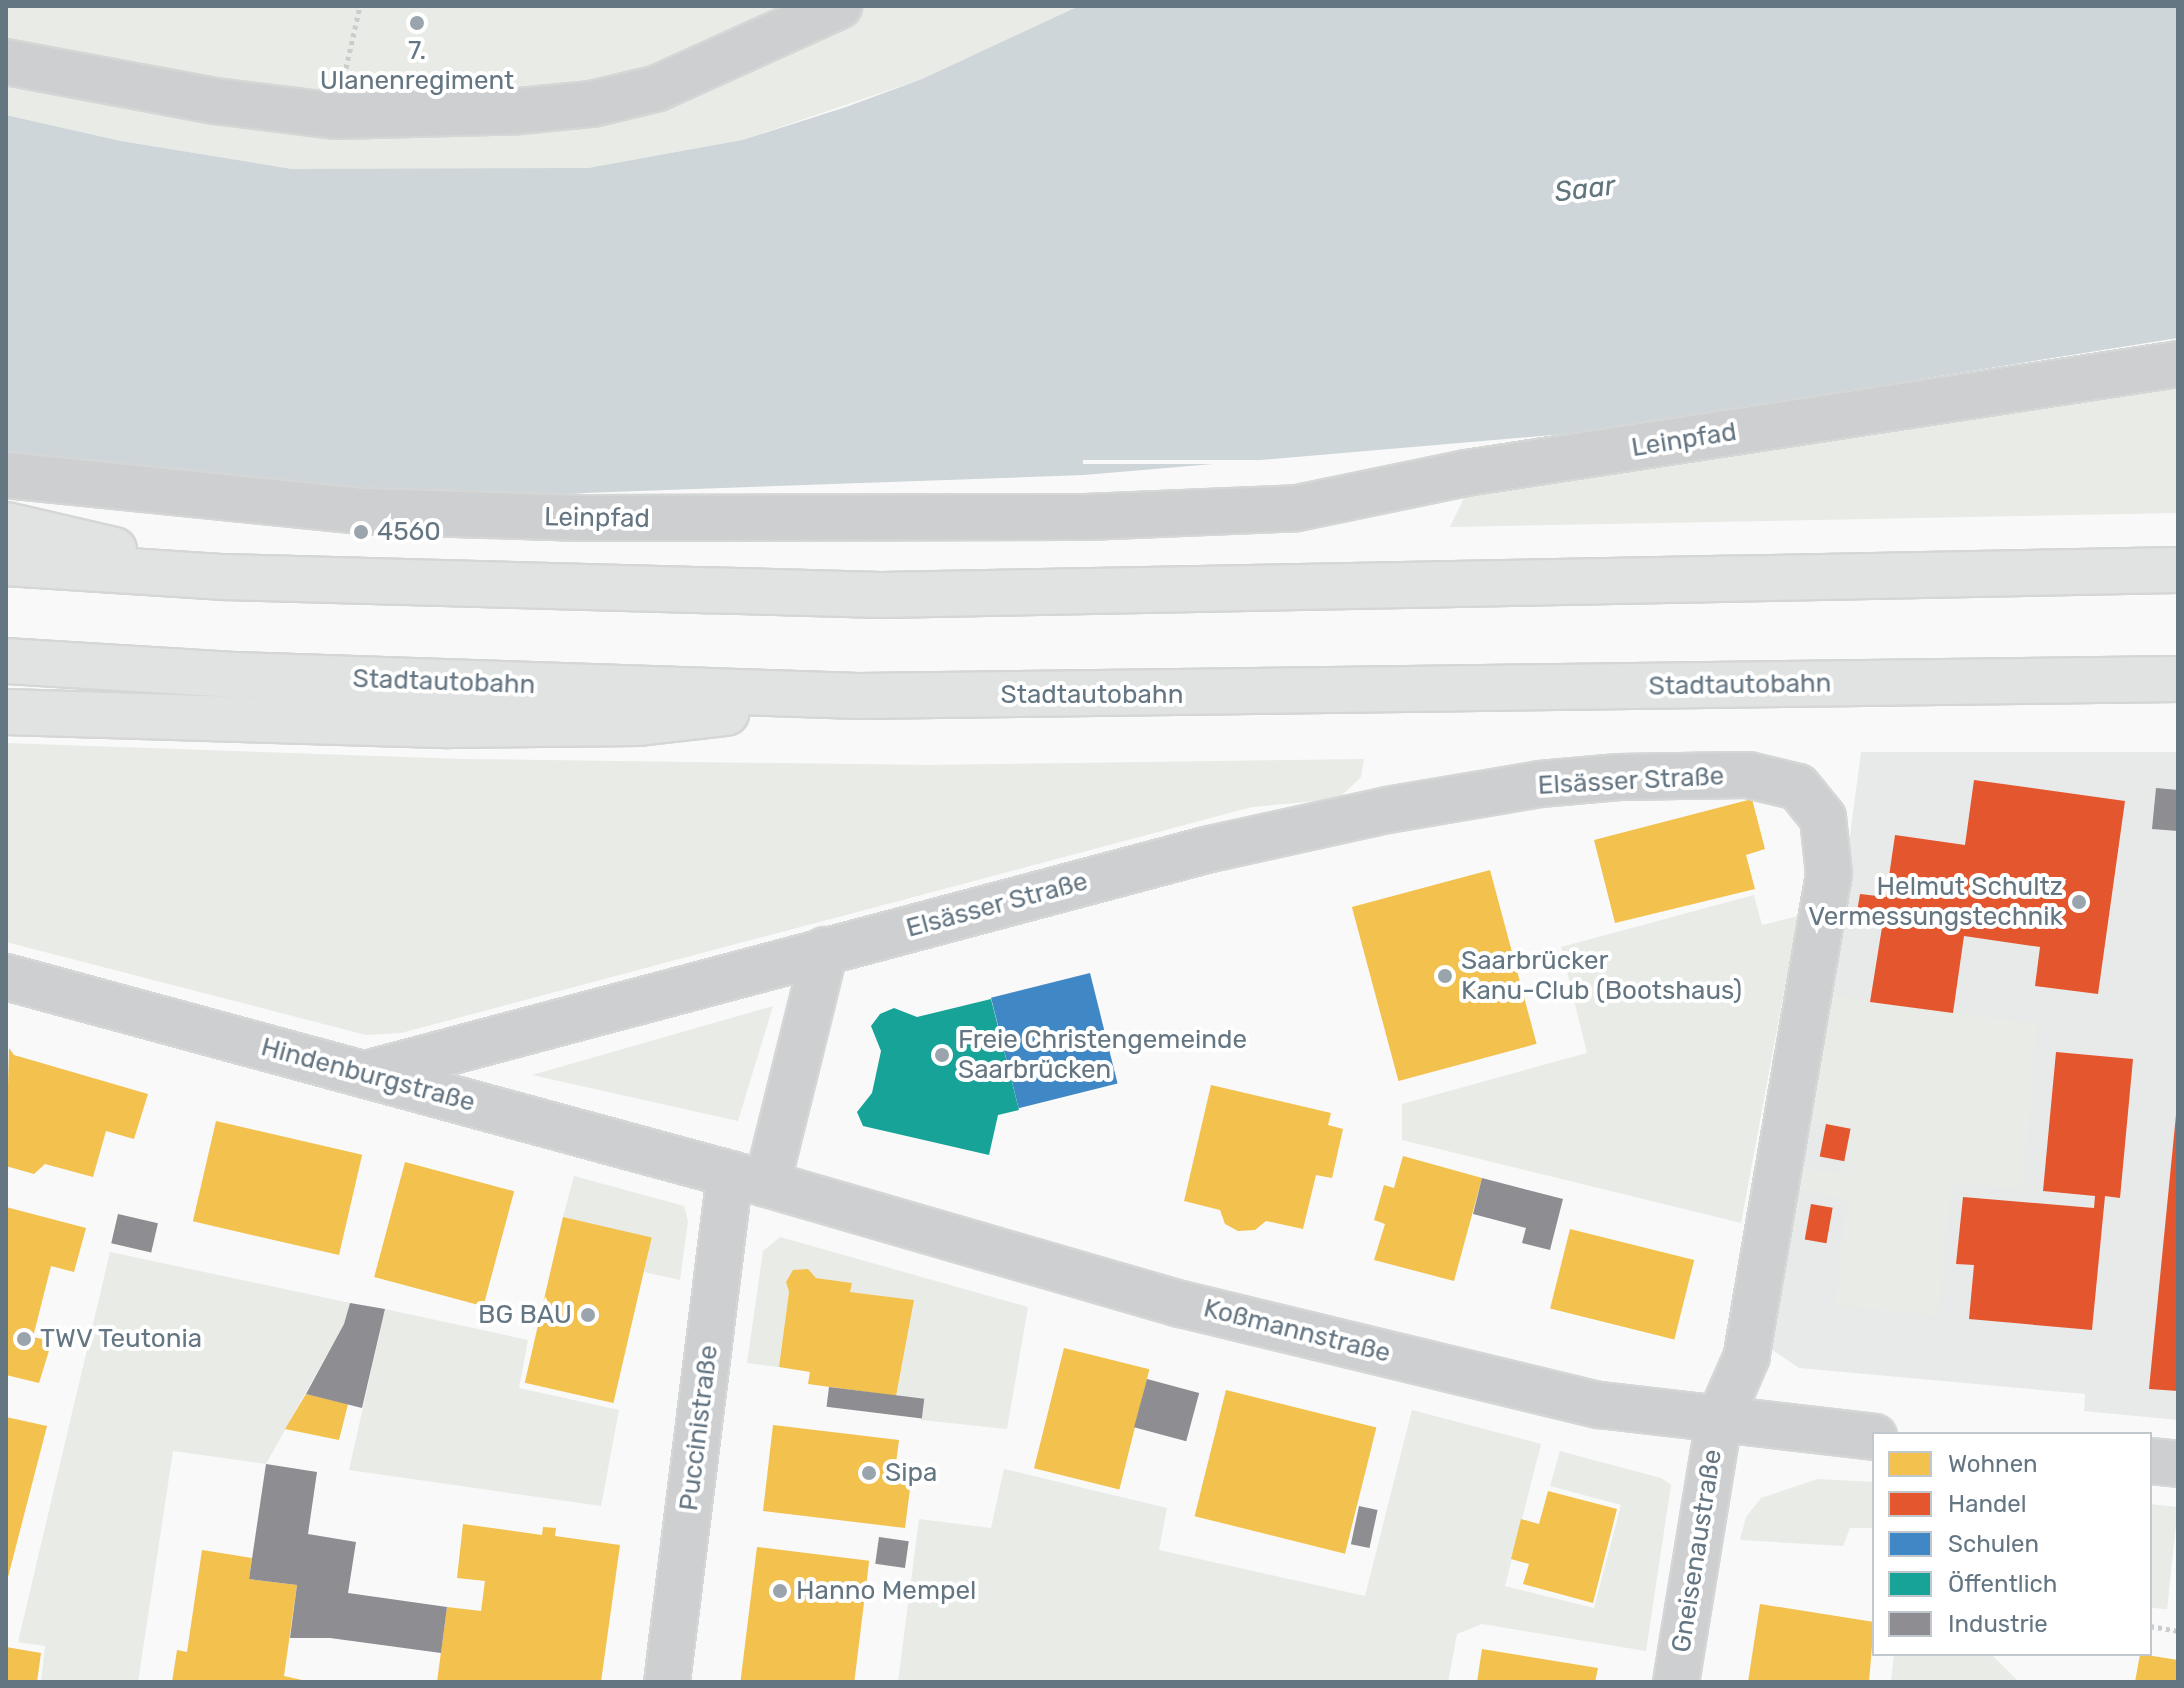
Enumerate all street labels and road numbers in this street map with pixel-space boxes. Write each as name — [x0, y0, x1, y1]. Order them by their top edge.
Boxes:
street label: Leinpfad — [1629, 416, 1739, 464]
street label: Leinpfad — [544, 501, 650, 535]
street label: Stadtautobahn — [352, 663, 536, 701]
street label: Stadtautobahn — [1648, 668, 1832, 702]
street label: Stadtautobahn — [1001, 679, 1183, 711]
street label: Elsässer Straße — [1537, 761, 1725, 801]
street label: Elsässer Straße — [903, 866, 1091, 944]
street label: Hindenburgstraße — [258, 1031, 478, 1119]
street label: Koßmannstraße — [1200, 1293, 1394, 1369]
street label: Puccinistraße — [673, 1343, 725, 1513]
street label: Gneisenaustraße — [1666, 1447, 1728, 1655]

